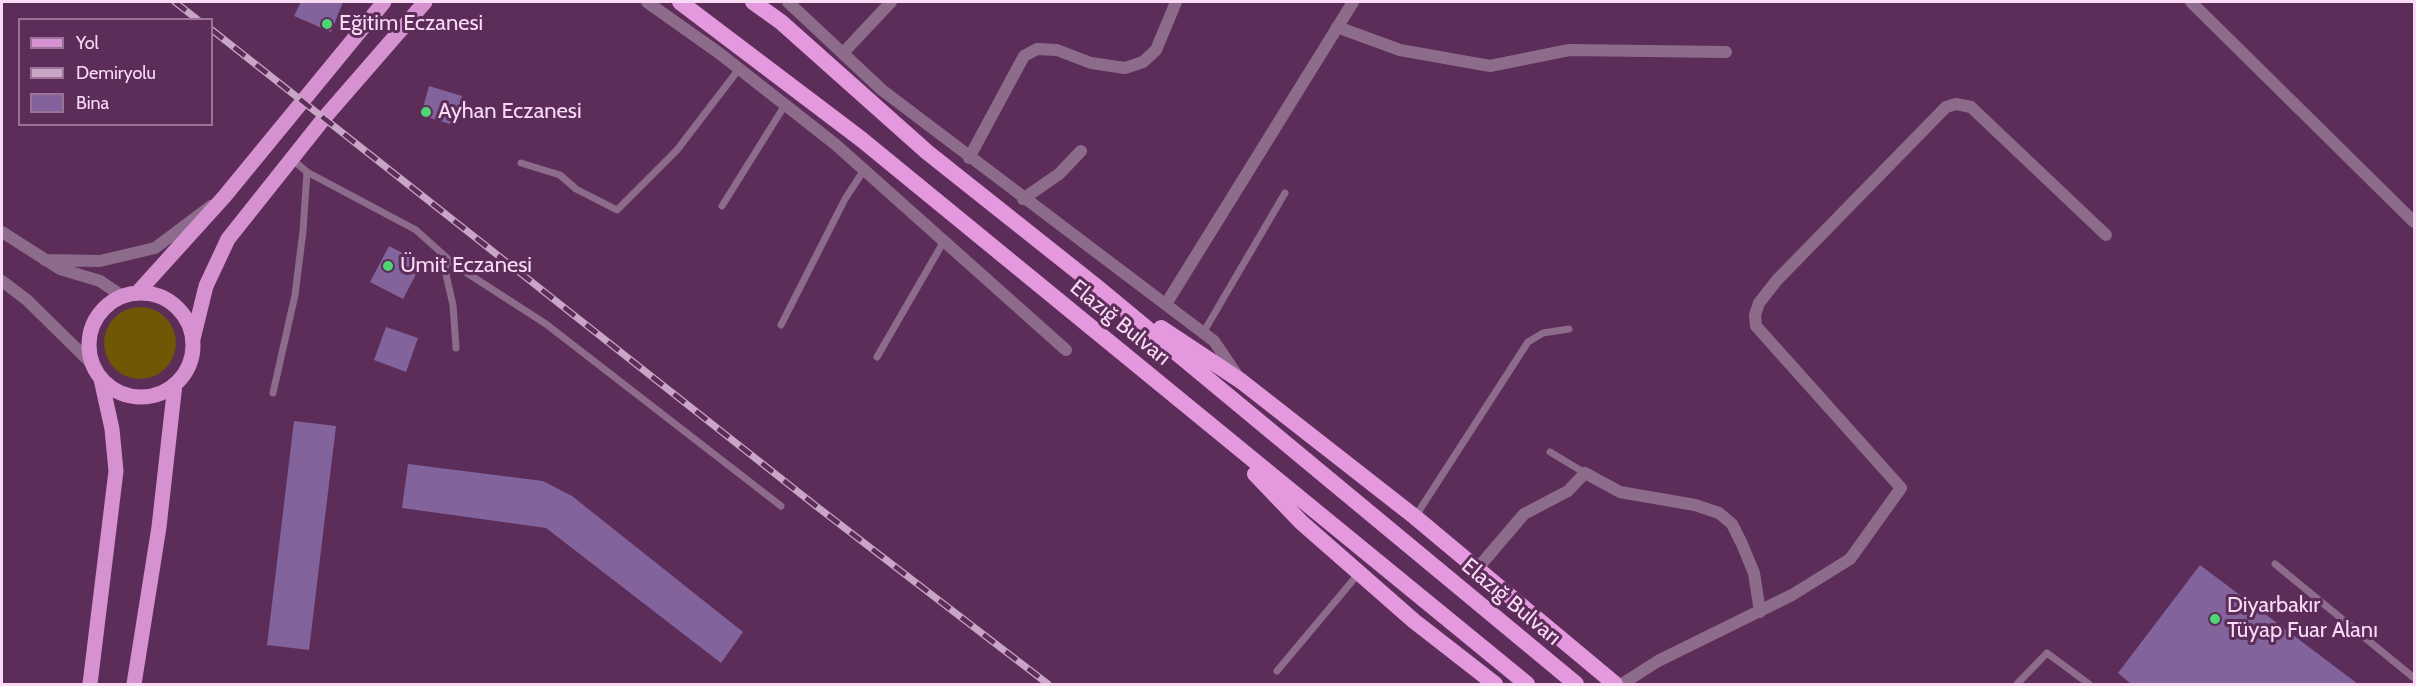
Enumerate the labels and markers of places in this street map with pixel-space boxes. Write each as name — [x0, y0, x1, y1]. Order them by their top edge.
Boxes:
place label: Eğitim Eczanesi — [339, 11, 483, 37]
marker: Eğitim Eczanesi — [320, 17, 334, 31]
place label: Ayhan Eczanesi — [438, 99, 582, 125]
marker: Ayhan Eczanesi — [419, 105, 433, 119]
place label: Ümit Eczanesi — [400, 253, 532, 279]
marker: Ümit Eczanesi — [381, 259, 395, 273]
place label: Diyarbakır Tüyap Fuar Alanı — [2227, 593, 2378, 644]
marker: Diyarbakır Tüyap Fuar Alanı — [2208, 612, 2222, 626]

